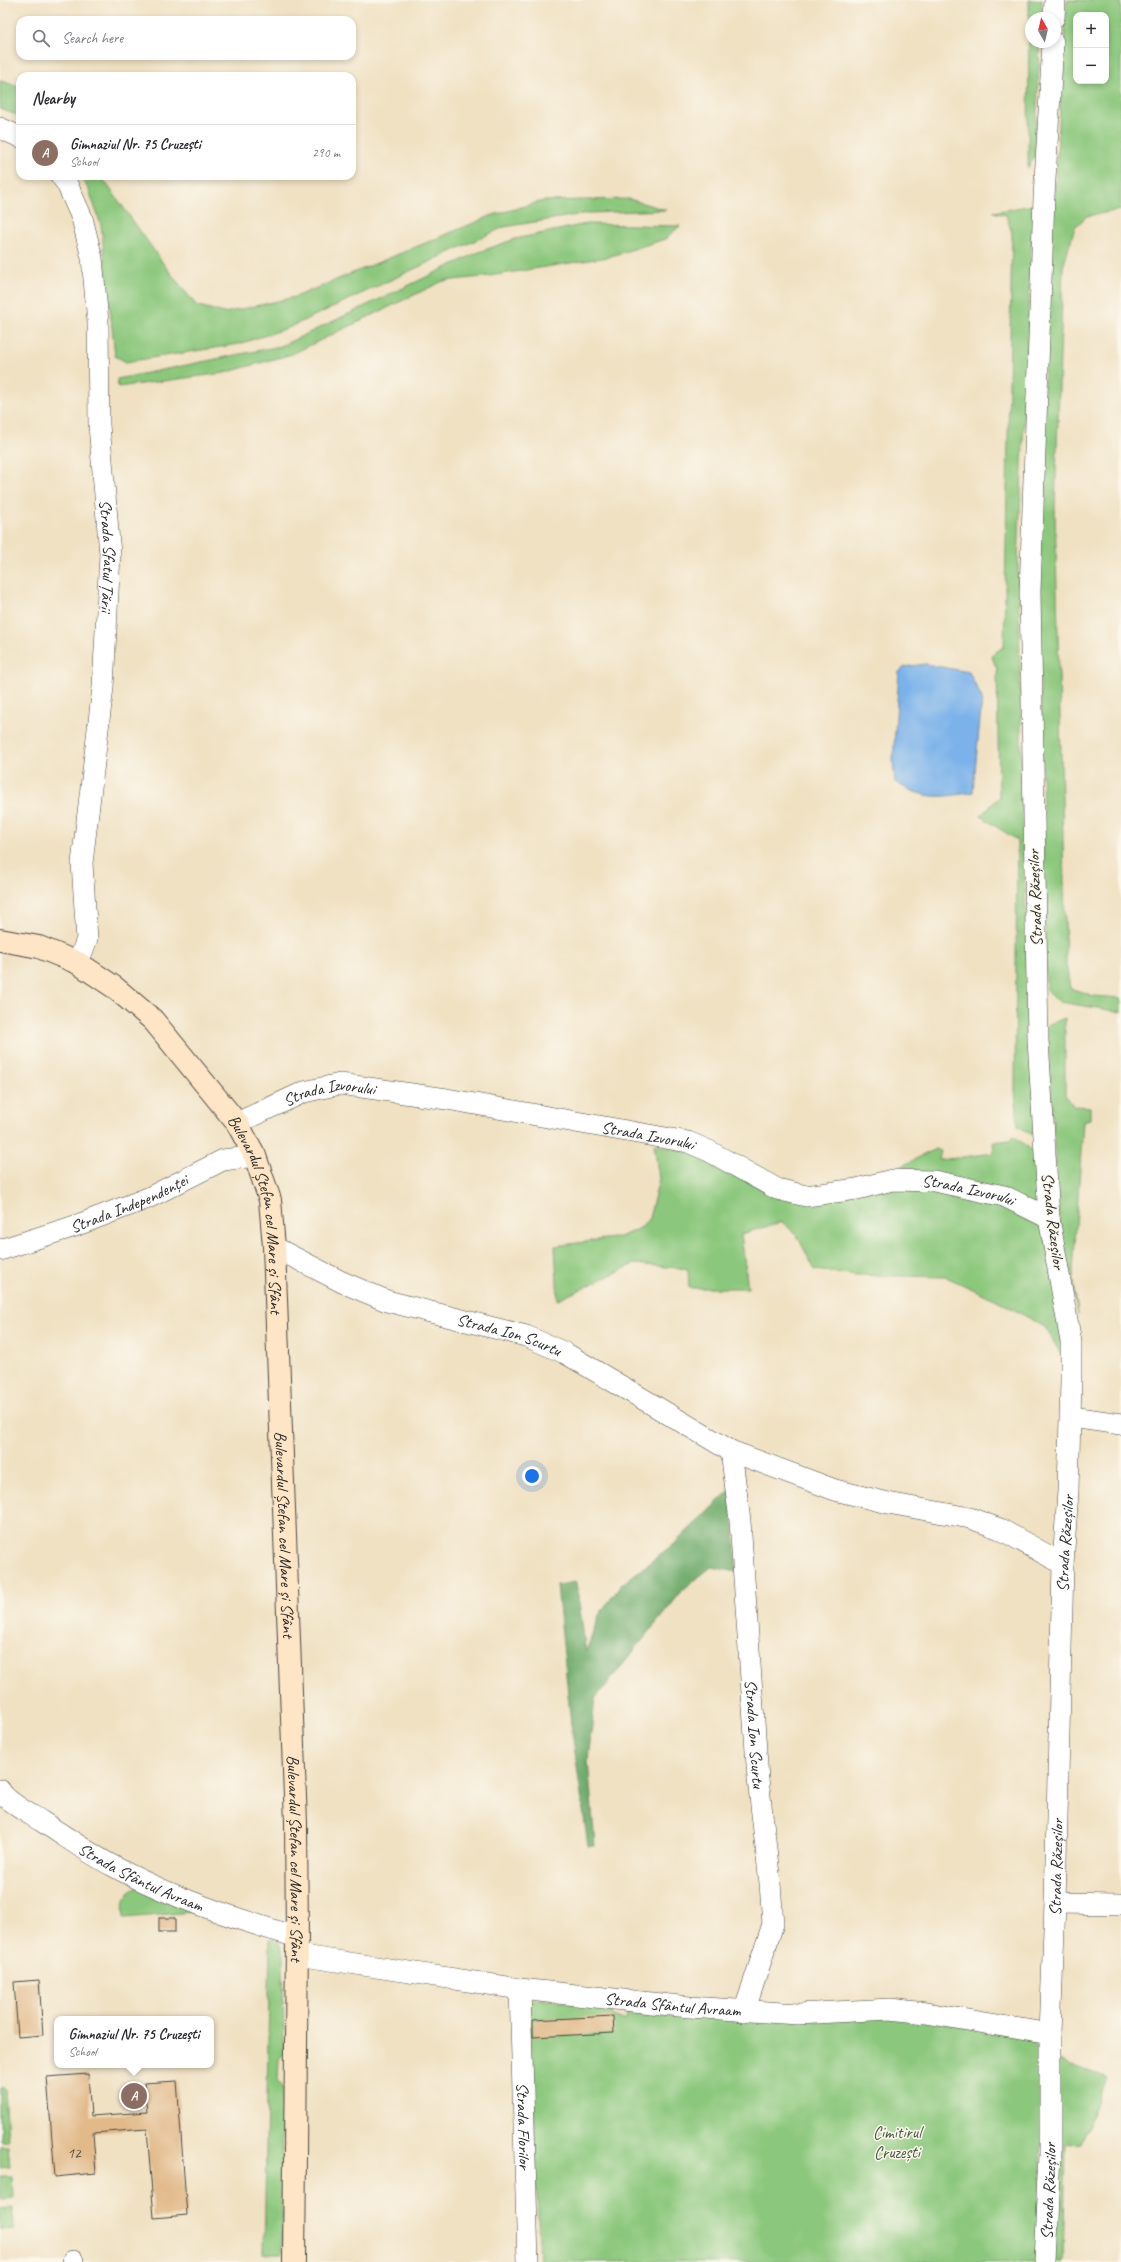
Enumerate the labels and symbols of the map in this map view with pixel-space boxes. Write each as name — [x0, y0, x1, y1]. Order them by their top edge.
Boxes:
north arrow — [1025, 12, 1061, 48]
street label: Strada Sfatul Țării — [95, 499, 121, 615]
street label: Strada Răzeșilor — [1023, 847, 1047, 947]
street label: Strada Izvorului — [280, 1073, 379, 1111]
street label: Bulevardul Ștefan cel Mare și Sfânt — [224, 1110, 287, 1317]
street label: Strada Izvorului — [600, 1116, 701, 1155]
street label: Strada Independenței — [67, 1168, 193, 1237]
street label: Strada Izvorului — [922, 1170, 1021, 1211]
street label: Strada Răzeșilor — [1037, 1172, 1070, 1272]
street label: Strada Ion Scurtu — [455, 1308, 566, 1361]
street label: Bulevardul Ștefan cel Mare și Sfânt — [271, 1431, 300, 1641]
your location — [522, 1466, 542, 1486]
street label: Strada Răzeșilor — [1052, 1492, 1078, 1592]
street label: Strada Ion Scurtu — [741, 1679, 770, 1791]
street label: Bulevardul Ștefan cel Mare și Sfânt — [283, 1755, 308, 1964]
street label: Strada Răzeșilor — [1044, 1817, 1068, 1916]
street label: Strada Sfântul Avraam — [75, 1838, 207, 1916]
street label: Strada Sfântul Avraam — [604, 1988, 742, 2021]
pin: A — [121, 2081, 147, 2111]
street label: Strada Florilor — [512, 2082, 536, 2171]
park label: Cimitirul Cruzești — [873, 2122, 924, 2163]
street label: Strada Răzeșilor — [1036, 2141, 1061, 2240]
house number: 12 — [67, 2144, 82, 2163]

